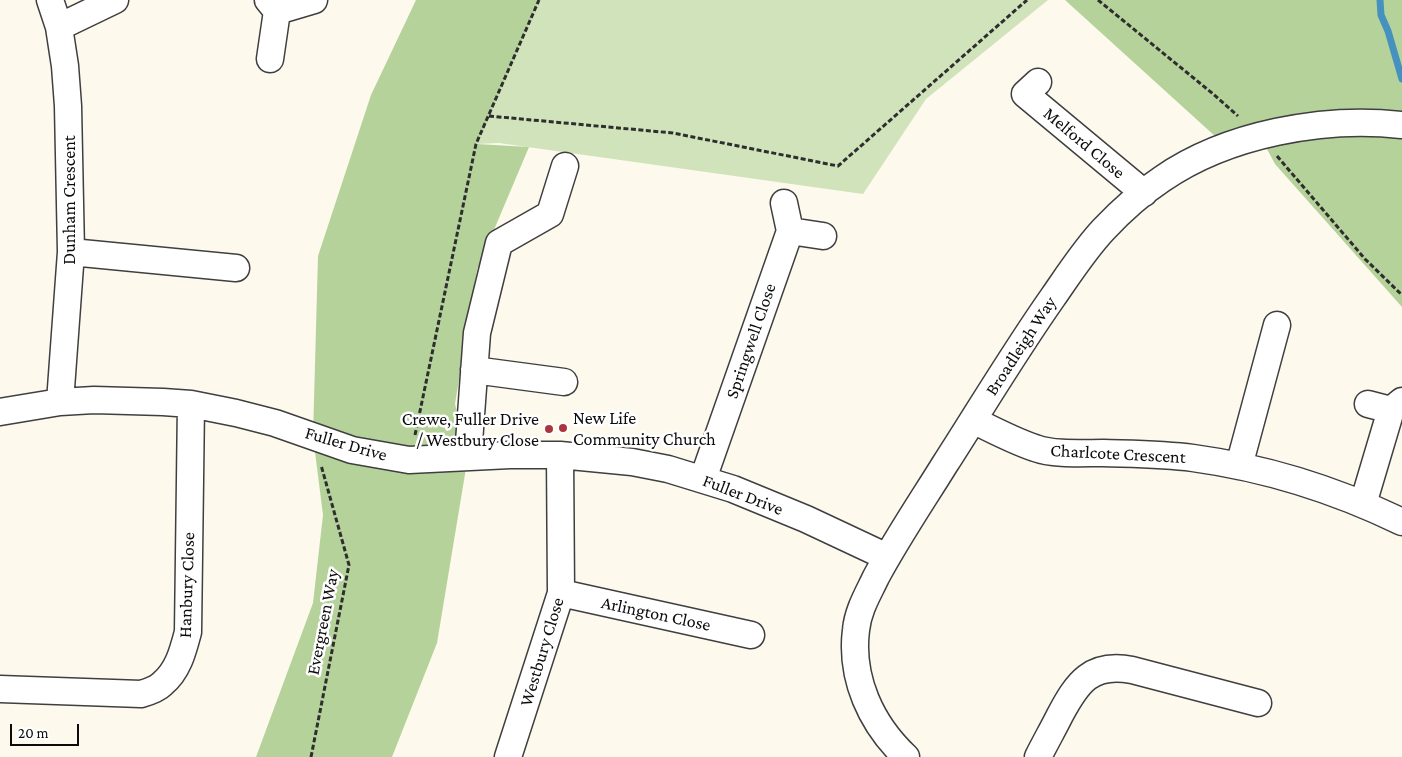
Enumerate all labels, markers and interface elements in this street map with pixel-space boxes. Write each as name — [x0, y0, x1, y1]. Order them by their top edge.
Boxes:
street label: Melford Close — [1039, 103, 1129, 183]
street label: Dunham Crescent — [58, 135, 80, 265]
street label: Springwell Close — [721, 281, 781, 401]
street label: Broadleigh Way — [981, 292, 1061, 400]
place label: New Life Community Church — [573, 407, 716, 449]
place label: Crewe, Fuller Drive / Westbury Close — [402, 408, 539, 450]
street label: Fuller Drive — [302, 422, 390, 466]
marker: New Life Community Church — [557, 422, 569, 434]
marker: Crewe, Fuller Drive / Westbury Close — [543, 423, 555, 435]
street label: Charlcote Crescent — [1050, 440, 1186, 468]
street label: Fuller Drive — [700, 470, 786, 520]
street label: Hanbury Close — [174, 532, 200, 638]
street label: Evergreen Way — [302, 567, 344, 677]
street label: Arlington Close — [599, 592, 713, 636]
street label: Westbury Close — [515, 595, 569, 709]
scale bar — [12, 714, 81, 746]
text: 20 m — [18, 725, 49, 741]

